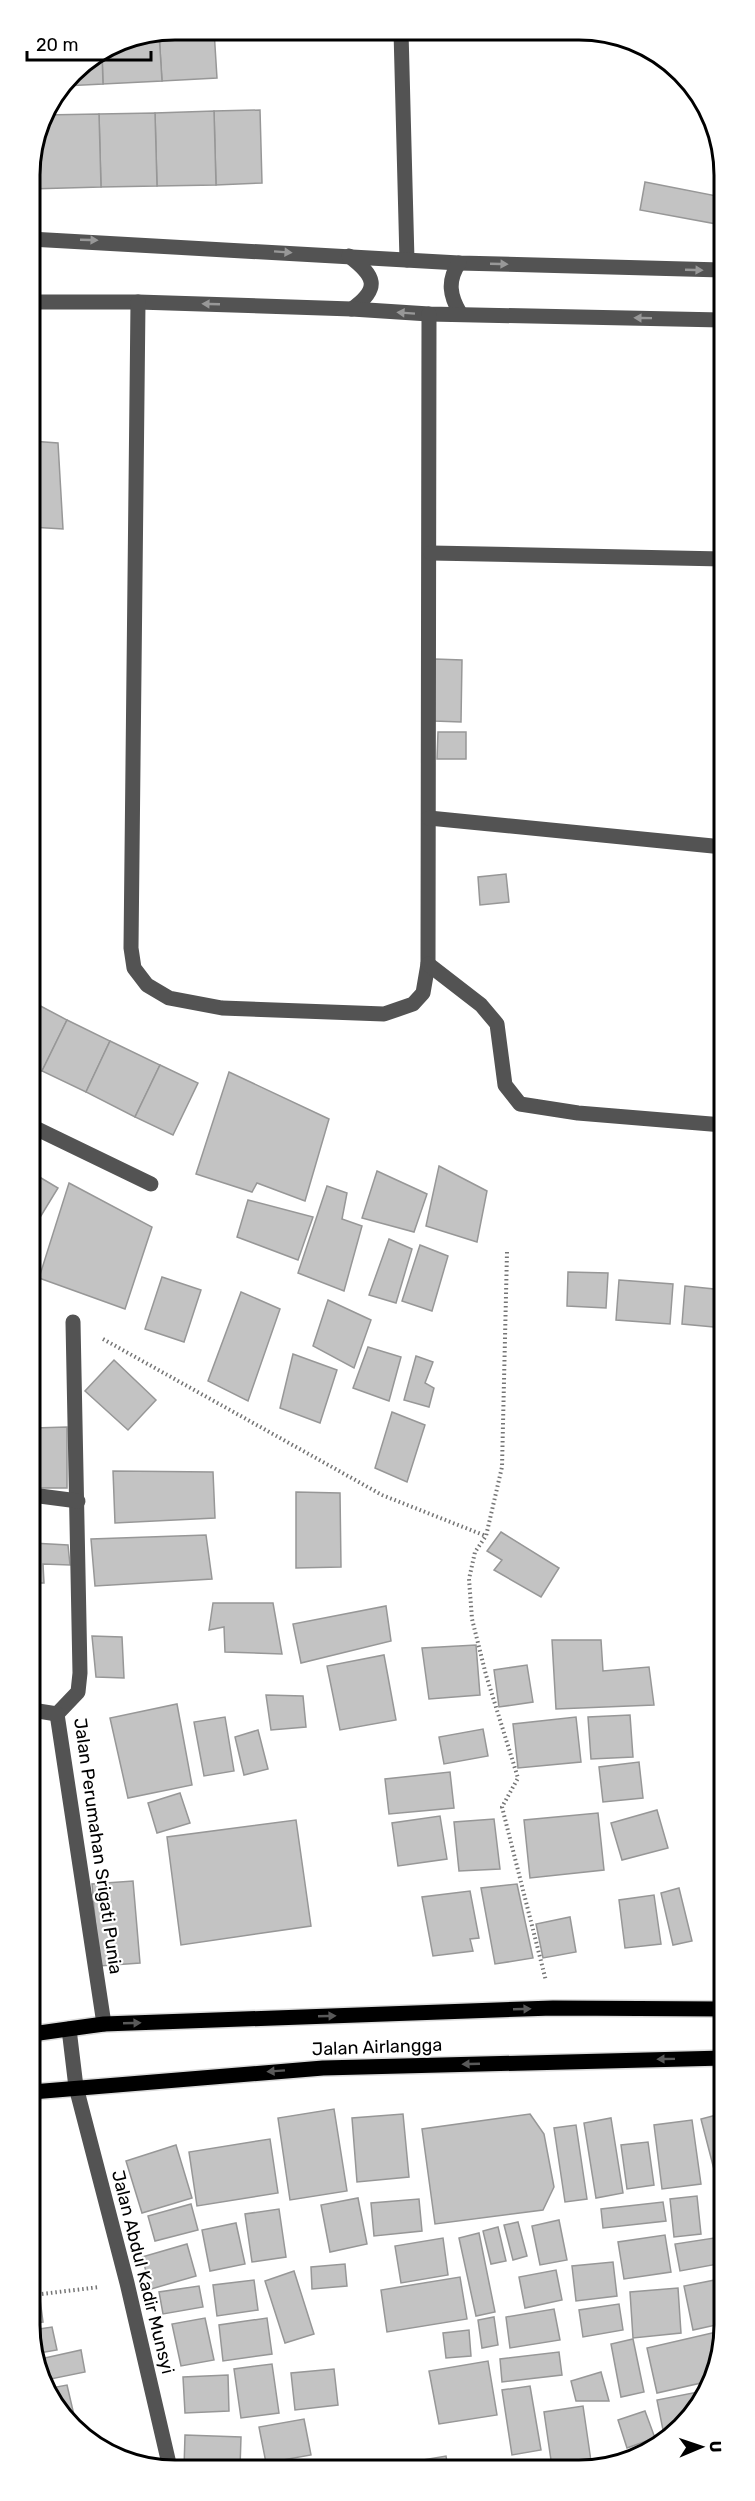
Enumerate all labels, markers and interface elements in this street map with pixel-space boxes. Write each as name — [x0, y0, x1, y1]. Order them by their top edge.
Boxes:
scale bar — [27, 24, 152, 62]
text: 20 m — [36, 34, 78, 56]
one-way arrow — [79, 235, 98, 245]
one-way arrow — [274, 248, 293, 257]
one-way arrow — [490, 259, 509, 269]
one-way arrow — [685, 265, 704, 274]
one-way arrow — [202, 300, 221, 309]
one-way arrow — [397, 308, 416, 318]
one-way arrow — [633, 313, 652, 322]
street label: Jalan Perumahan Srigati Punia — [69, 1716, 127, 1976]
one-way arrow — [512, 2004, 531, 2013]
one-way arrow — [318, 2011, 337, 2021]
one-way arrow — [123, 2018, 142, 2028]
street label: Jalan Airlangga — [311, 2034, 443, 2060]
one-way arrow — [656, 2054, 675, 2064]
one-way arrow — [461, 2059, 480, 2068]
one-way arrow — [267, 2067, 286, 2076]
street label: Jalan Abdul Kadir Munsyi — [107, 2168, 179, 2376]
north arrow — [671, 2417, 731, 2477]
text: U — [706, 2440, 725, 2453]

